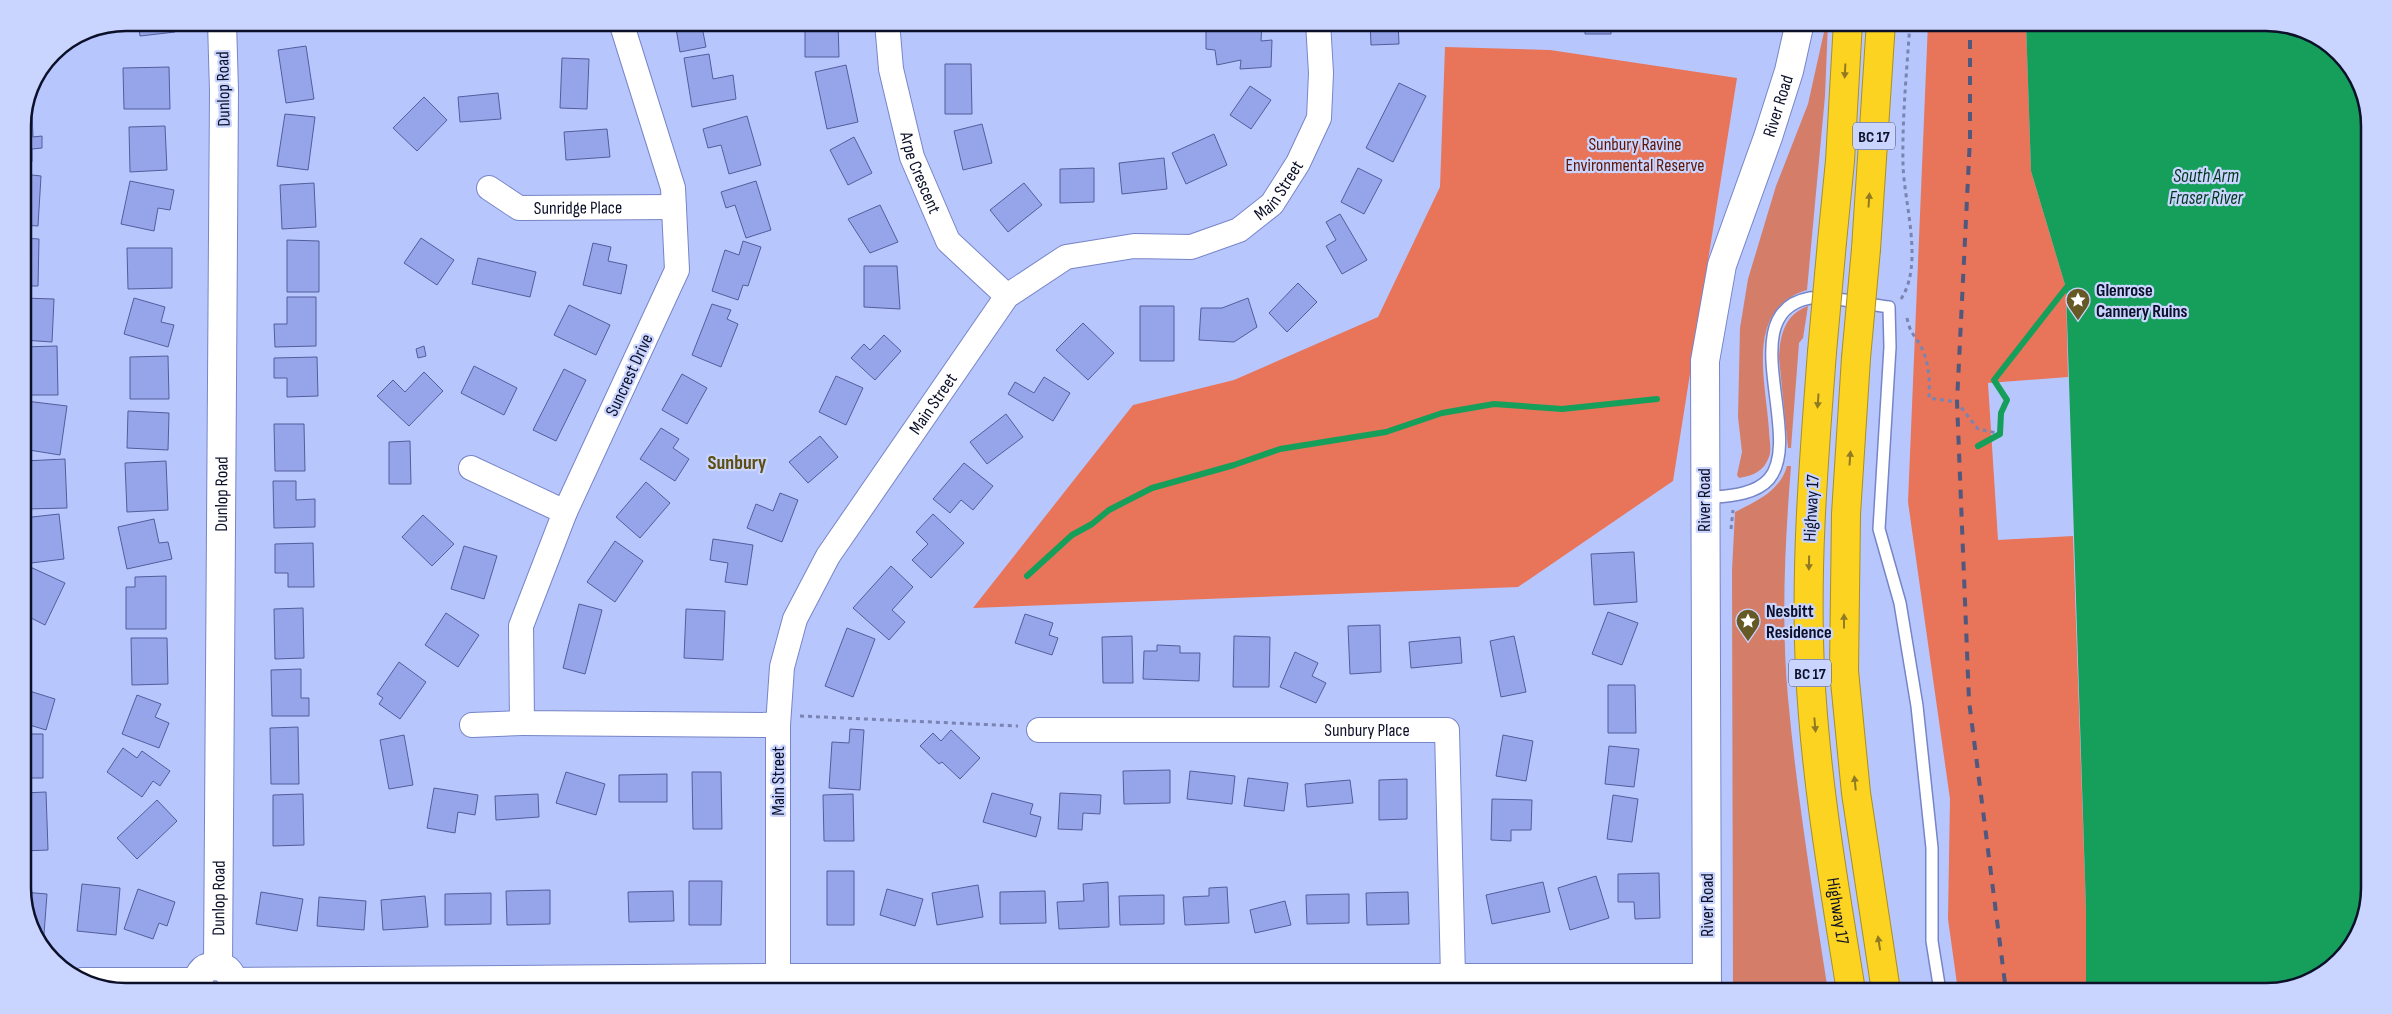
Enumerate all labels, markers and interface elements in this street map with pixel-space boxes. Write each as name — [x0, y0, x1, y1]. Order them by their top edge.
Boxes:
street label: Dunlop Road — [212, 51, 235, 127]
one-way arrow — [1840, 63, 1848, 79]
street label: River Road — [1759, 73, 1798, 140]
road number: BC 17 — [1853, 122, 1895, 150]
street label: Arpe Crescent — [895, 129, 945, 217]
park label: Sunbury Ravine Environmental Reserve — [1566, 134, 1705, 176]
street label: Main Street — [1250, 156, 1308, 225]
water label: South Arm Fraser River — [2169, 165, 2244, 210]
one-way arrow — [1866, 192, 1874, 208]
street label: Sunridge Place — [534, 197, 622, 219]
place label: Glenrose Cannery Ruins — [2096, 280, 2187, 322]
place icon: Glenrose Cannery Ruins — [2065, 287, 2091, 321]
street label: Suncrest Drive — [601, 331, 658, 420]
street label: Main Street — [905, 369, 962, 439]
one-way arrow — [1814, 393, 1822, 409]
one-way arrow — [1846, 450, 1854, 466]
district label: Sunbury — [708, 451, 767, 475]
street label: Dunlop Road — [211, 456, 232, 532]
street label: River Road — [1694, 468, 1715, 532]
street label: Highway 17 — [1799, 473, 1824, 542]
one-way arrow — [1805, 555, 1813, 571]
place label: Nesbitt Residence — [1766, 601, 1832, 643]
place icon: Nesbitt Residence — [1735, 608, 1761, 642]
one-way arrow — [1840, 612, 1848, 628]
road number: BC 17 — [1789, 660, 1831, 686]
one-way arrow — [1811, 717, 1819, 733]
street label: Sunbury Place — [1324, 720, 1410, 741]
street label: Main Street — [768, 746, 789, 816]
one-way arrow — [1851, 774, 1859, 790]
street label: Dunlop Road — [208, 860, 230, 936]
street label: River Road — [1697, 873, 1718, 937]
street label: Highway 17 — [1822, 876, 1853, 947]
one-way arrow — [1875, 935, 1883, 951]

